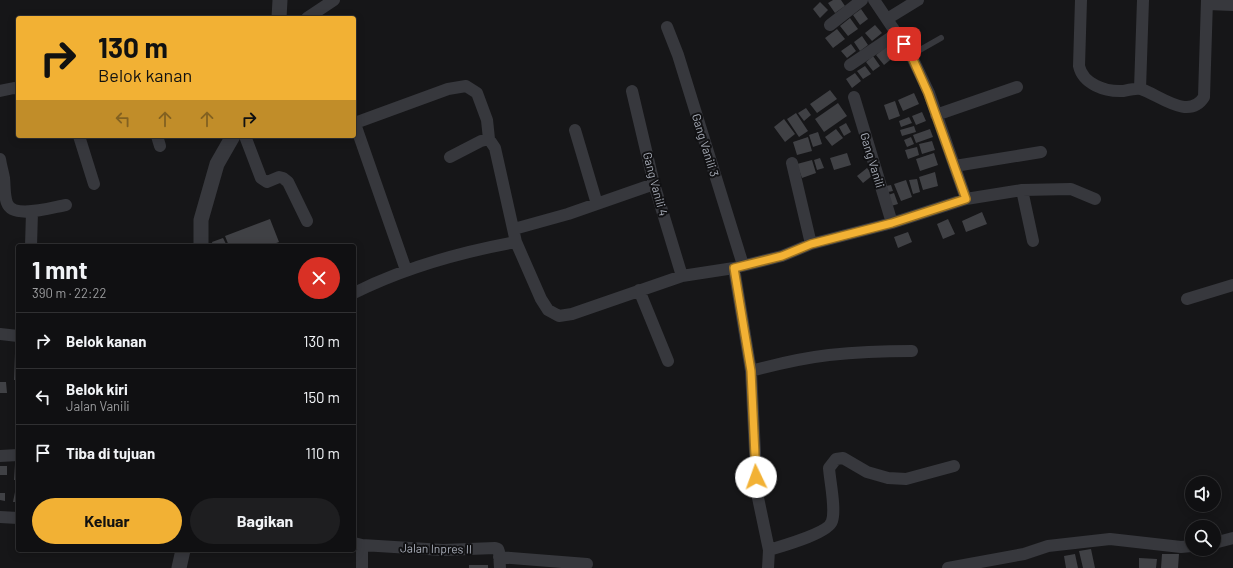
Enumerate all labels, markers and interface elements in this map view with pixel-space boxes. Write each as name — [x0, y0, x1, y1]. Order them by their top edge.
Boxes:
pin — [887, 27, 921, 61]
text: 130 m — [98, 30, 168, 64]
icon: right — [32, 32, 84, 84]
icon: arrive — [893, 33, 915, 55]
text: Belok kanan — [98, 64, 192, 86]
icon: left — [112, 108, 134, 130]
icon: ahead — [154, 108, 176, 130]
icon: ahead — [196, 108, 218, 130]
icon: right — [238, 108, 260, 130]
street label: Gang Vanili 3 — [690, 112, 722, 178]
street label: Gang Vanili — [858, 131, 888, 189]
street label: Gang Vanili 4 — [641, 150, 671, 218]
text: 1 mnt — [32, 255, 88, 284]
button: close — [298, 257, 340, 299]
text: 390 m · 22:22 — [32, 285, 106, 301]
icon: right — [32, 330, 54, 352]
text: Belok kanan — [66, 332, 146, 350]
text: 130 m — [303, 332, 340, 350]
text: Belok kiri — [66, 380, 128, 398]
icon: left — [32, 386, 54, 408]
text: 150 m — [303, 388, 340, 406]
text: Jalan Vanili — [66, 398, 130, 414]
icon: arrive — [32, 442, 54, 464]
text: Tiba di tujuan — [66, 444, 155, 462]
text: 110 m — [306, 444, 340, 462]
position arrow — [735, 456, 777, 498]
map controls — [1185, 476, 1221, 556]
button: sound — [1185, 476, 1221, 512]
button: Keluar — [32, 498, 182, 544]
button: Bagikan — [190, 498, 340, 544]
button: search — [1185, 520, 1221, 556]
street label: Jalan Inpres II — [400, 540, 472, 556]

